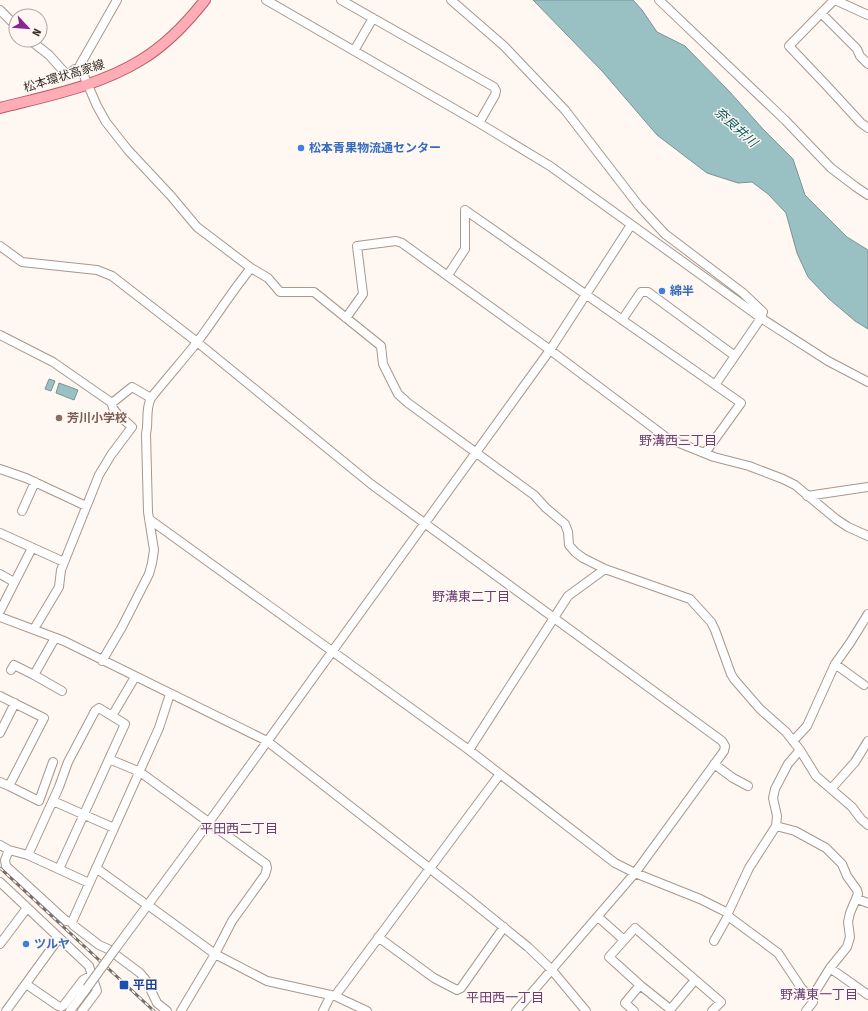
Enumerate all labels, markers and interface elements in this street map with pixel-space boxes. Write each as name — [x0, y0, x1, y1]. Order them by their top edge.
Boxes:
north arrow — [8, 8, 48, 48]
text: N — [29, 26, 44, 38]
street label: 松本環状高家線 — [22, 57, 106, 95]
water label: 奈良井川 — [712, 104, 762, 151]
place label: 松本青果物流通センター — [309, 141, 441, 155]
marker: 松本青果物流通センター — [296, 143, 306, 153]
place label: 綿半 — [670, 284, 694, 298]
marker: 綿半 — [657, 286, 667, 296]
place label: 芳川小学校 — [67, 411, 127, 425]
marker: 芳川小学校 — [54, 413, 64, 423]
district label: 野溝西三丁目 — [639, 433, 717, 448]
district label: 野溝東二丁目 — [432, 589, 510, 604]
district label: 平田西二丁目 — [200, 821, 278, 836]
place label: ツルヤ — [34, 937, 70, 951]
marker: ツルヤ — [21, 939, 31, 949]
place label: 平田 — [133, 978, 157, 992]
marker: 平田 — [118, 979, 130, 991]
district label: 野溝東一丁目 — [780, 987, 858, 1002]
district label: 平田西一丁目 — [466, 990, 544, 1005]

